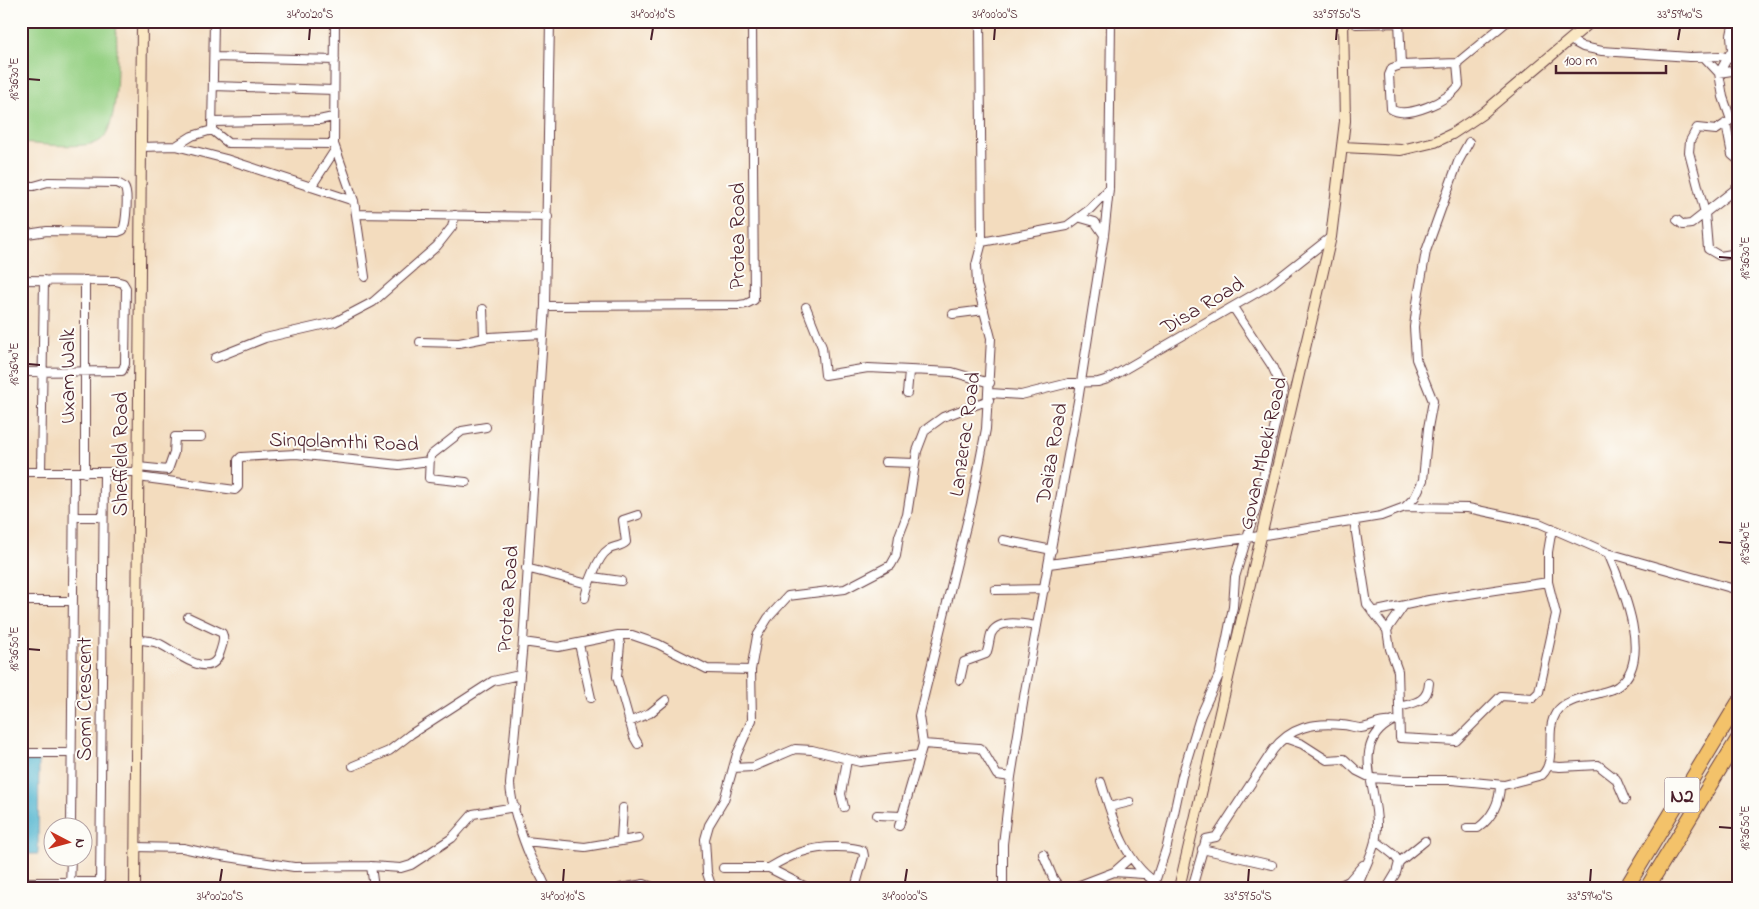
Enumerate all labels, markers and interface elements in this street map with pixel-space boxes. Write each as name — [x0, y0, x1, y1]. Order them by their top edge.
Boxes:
text: 34°00'20"S — [287, 6, 333, 24]
text: 34°00'10"S — [631, 6, 675, 24]
text: 34°00'00"S — [972, 6, 1018, 24]
text: 33°59'50"S — [1313, 6, 1361, 24]
text: 33°59'40"S — [1657, 6, 1703, 24]
scale bar — [1556, 42, 1666, 74]
text: 100 m — [1564, 50, 1597, 72]
text: 18°36'30"E — [6, 57, 24, 101]
street label: Protea Road — [724, 182, 754, 290]
text: 18°36'30"E — [1737, 236, 1755, 280]
street label: Disa Road — [1155, 270, 1250, 344]
street label: Uxam Walk — [54, 327, 84, 424]
text: 18°36'40"E — [6, 342, 24, 386]
street label: Lanzerac Road — [942, 370, 990, 499]
street label: Govan Mbeki Road — [1232, 374, 1296, 533]
street label: Sheffield Road — [107, 391, 137, 516]
street label: Daiza Road — [1029, 401, 1077, 507]
street label: Sinqolamthi Road — [269, 425, 419, 461]
text: 18°36'40"E — [1737, 521, 1755, 565]
street label: Protea Road — [490, 544, 528, 654]
text: 18°36'50"E — [6, 626, 24, 672]
street label: Somi Crescent — [71, 637, 101, 761]
road number: N2 — [1664, 778, 1700, 812]
text: 18°36'50"E — [1737, 805, 1755, 851]
north arrow — [42, 816, 92, 866]
text: N — [69, 837, 90, 849]
text: 34°00'20"S — [197, 888, 243, 906]
text: 34°00'10"S — [541, 888, 585, 906]
text: 34°00'00"S — [882, 888, 928, 906]
text: 33°59'50"S — [1224, 888, 1272, 906]
text: 33°59'40"S — [1567, 888, 1613, 906]

